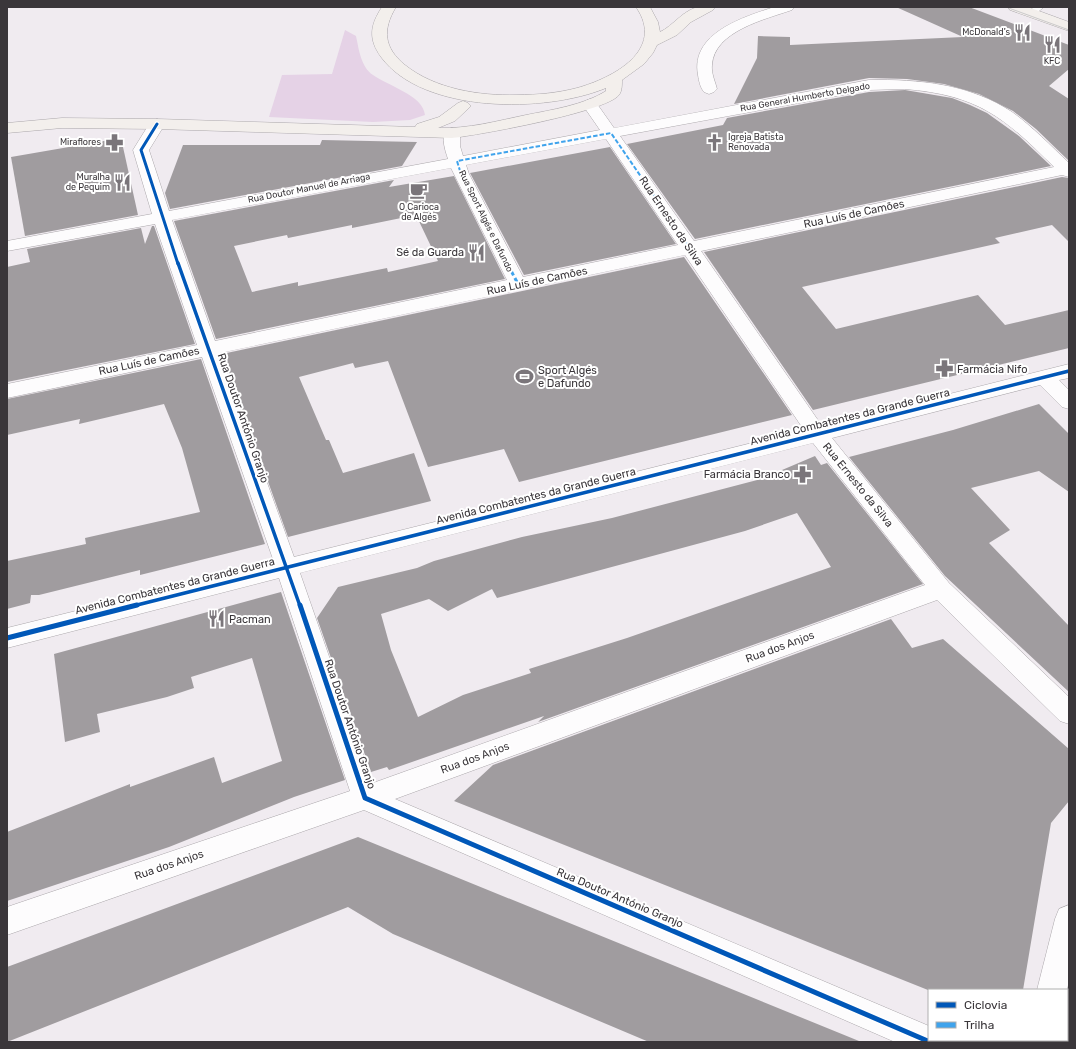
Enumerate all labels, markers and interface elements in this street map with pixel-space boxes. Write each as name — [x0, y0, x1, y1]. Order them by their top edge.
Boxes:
restaurant icon: McDonald's — [1013, 22, 1033, 42]
place label: McDonald's — [962, 27, 1010, 37]
restaurant icon: KFC — [1042, 34, 1062, 54]
place label: KFC — [1044, 56, 1060, 66]
street label: Rua General Humberto Delgado — [739, 81, 871, 113]
pharmacy icon: Miraflores — [104, 132, 124, 152]
church icon: Igreja Batista Renovada — [705, 132, 725, 152]
place label: Igreja Batista Renovada — [728, 132, 783, 152]
place label: Miraflores — [60, 137, 101, 147]
street label: Rua Sport Algés e Dafundo — [457, 168, 515, 274]
street label: Rua Doutor Manuel de Arriaga — [247, 171, 371, 205]
place label: Muralha de Pequim — [66, 172, 110, 192]
restaurant icon: Muralha de Pequim — [113, 172, 133, 192]
street label: Rua Ernesto da Silva — [636, 174, 706, 268]
cafe icon: O Carioca de Algés — [409, 180, 429, 200]
street label: Rua Luís de Camões — [802, 197, 906, 231]
place label: O Carioca de Algés — [399, 202, 439, 222]
restaurant icon: Sé da Guarda — [467, 242, 487, 262]
place label: Sé da Guarda — [396, 246, 464, 259]
street label: Rua Luís de Camões — [485, 264, 589, 298]
street label: Rua Luís de Camões — [97, 344, 201, 378]
street label: Rua Doutor António Granjo — [215, 351, 271, 485]
pharmacy icon: Farmácia Nifo — [934, 359, 954, 379]
place label: Farmácia Nifo — [957, 363, 1027, 376]
place label: Sport Algés e Dafundo — [538, 364, 597, 390]
sports icon: Sport Algés e Dafundo — [515, 366, 535, 386]
street label: Avenida Combatentes da Grande Guerra — [749, 386, 951, 448]
street label: Rua Ernesto da Silva — [820, 440, 896, 530]
pharmacy icon: Farmácia Branco — [793, 464, 813, 484]
street label: Avenida Combatentes da Grande Guerra — [435, 465, 637, 527]
place label: Farmácia Branco — [704, 468, 790, 481]
street label: Avenida Combatentes da Grande Guerra — [74, 555, 276, 617]
restaurant icon: Pacman — [206, 609, 226, 629]
place label: Pacman — [229, 613, 271, 626]
street label: Rua dos Anjos — [744, 628, 817, 665]
street label: Rua Doutor António Granjo — [322, 657, 378, 791]
street label: Rua dos Anjos — [439, 739, 512, 776]
street label: Rua dos Anjos — [133, 847, 206, 883]
street label: Rua Doutor António Granjo — [555, 865, 685, 931]
legend — [928, 989, 1068, 1041]
text: Ciclovia — [964, 998, 1007, 1012]
text: Trilha — [964, 1018, 994, 1032]

